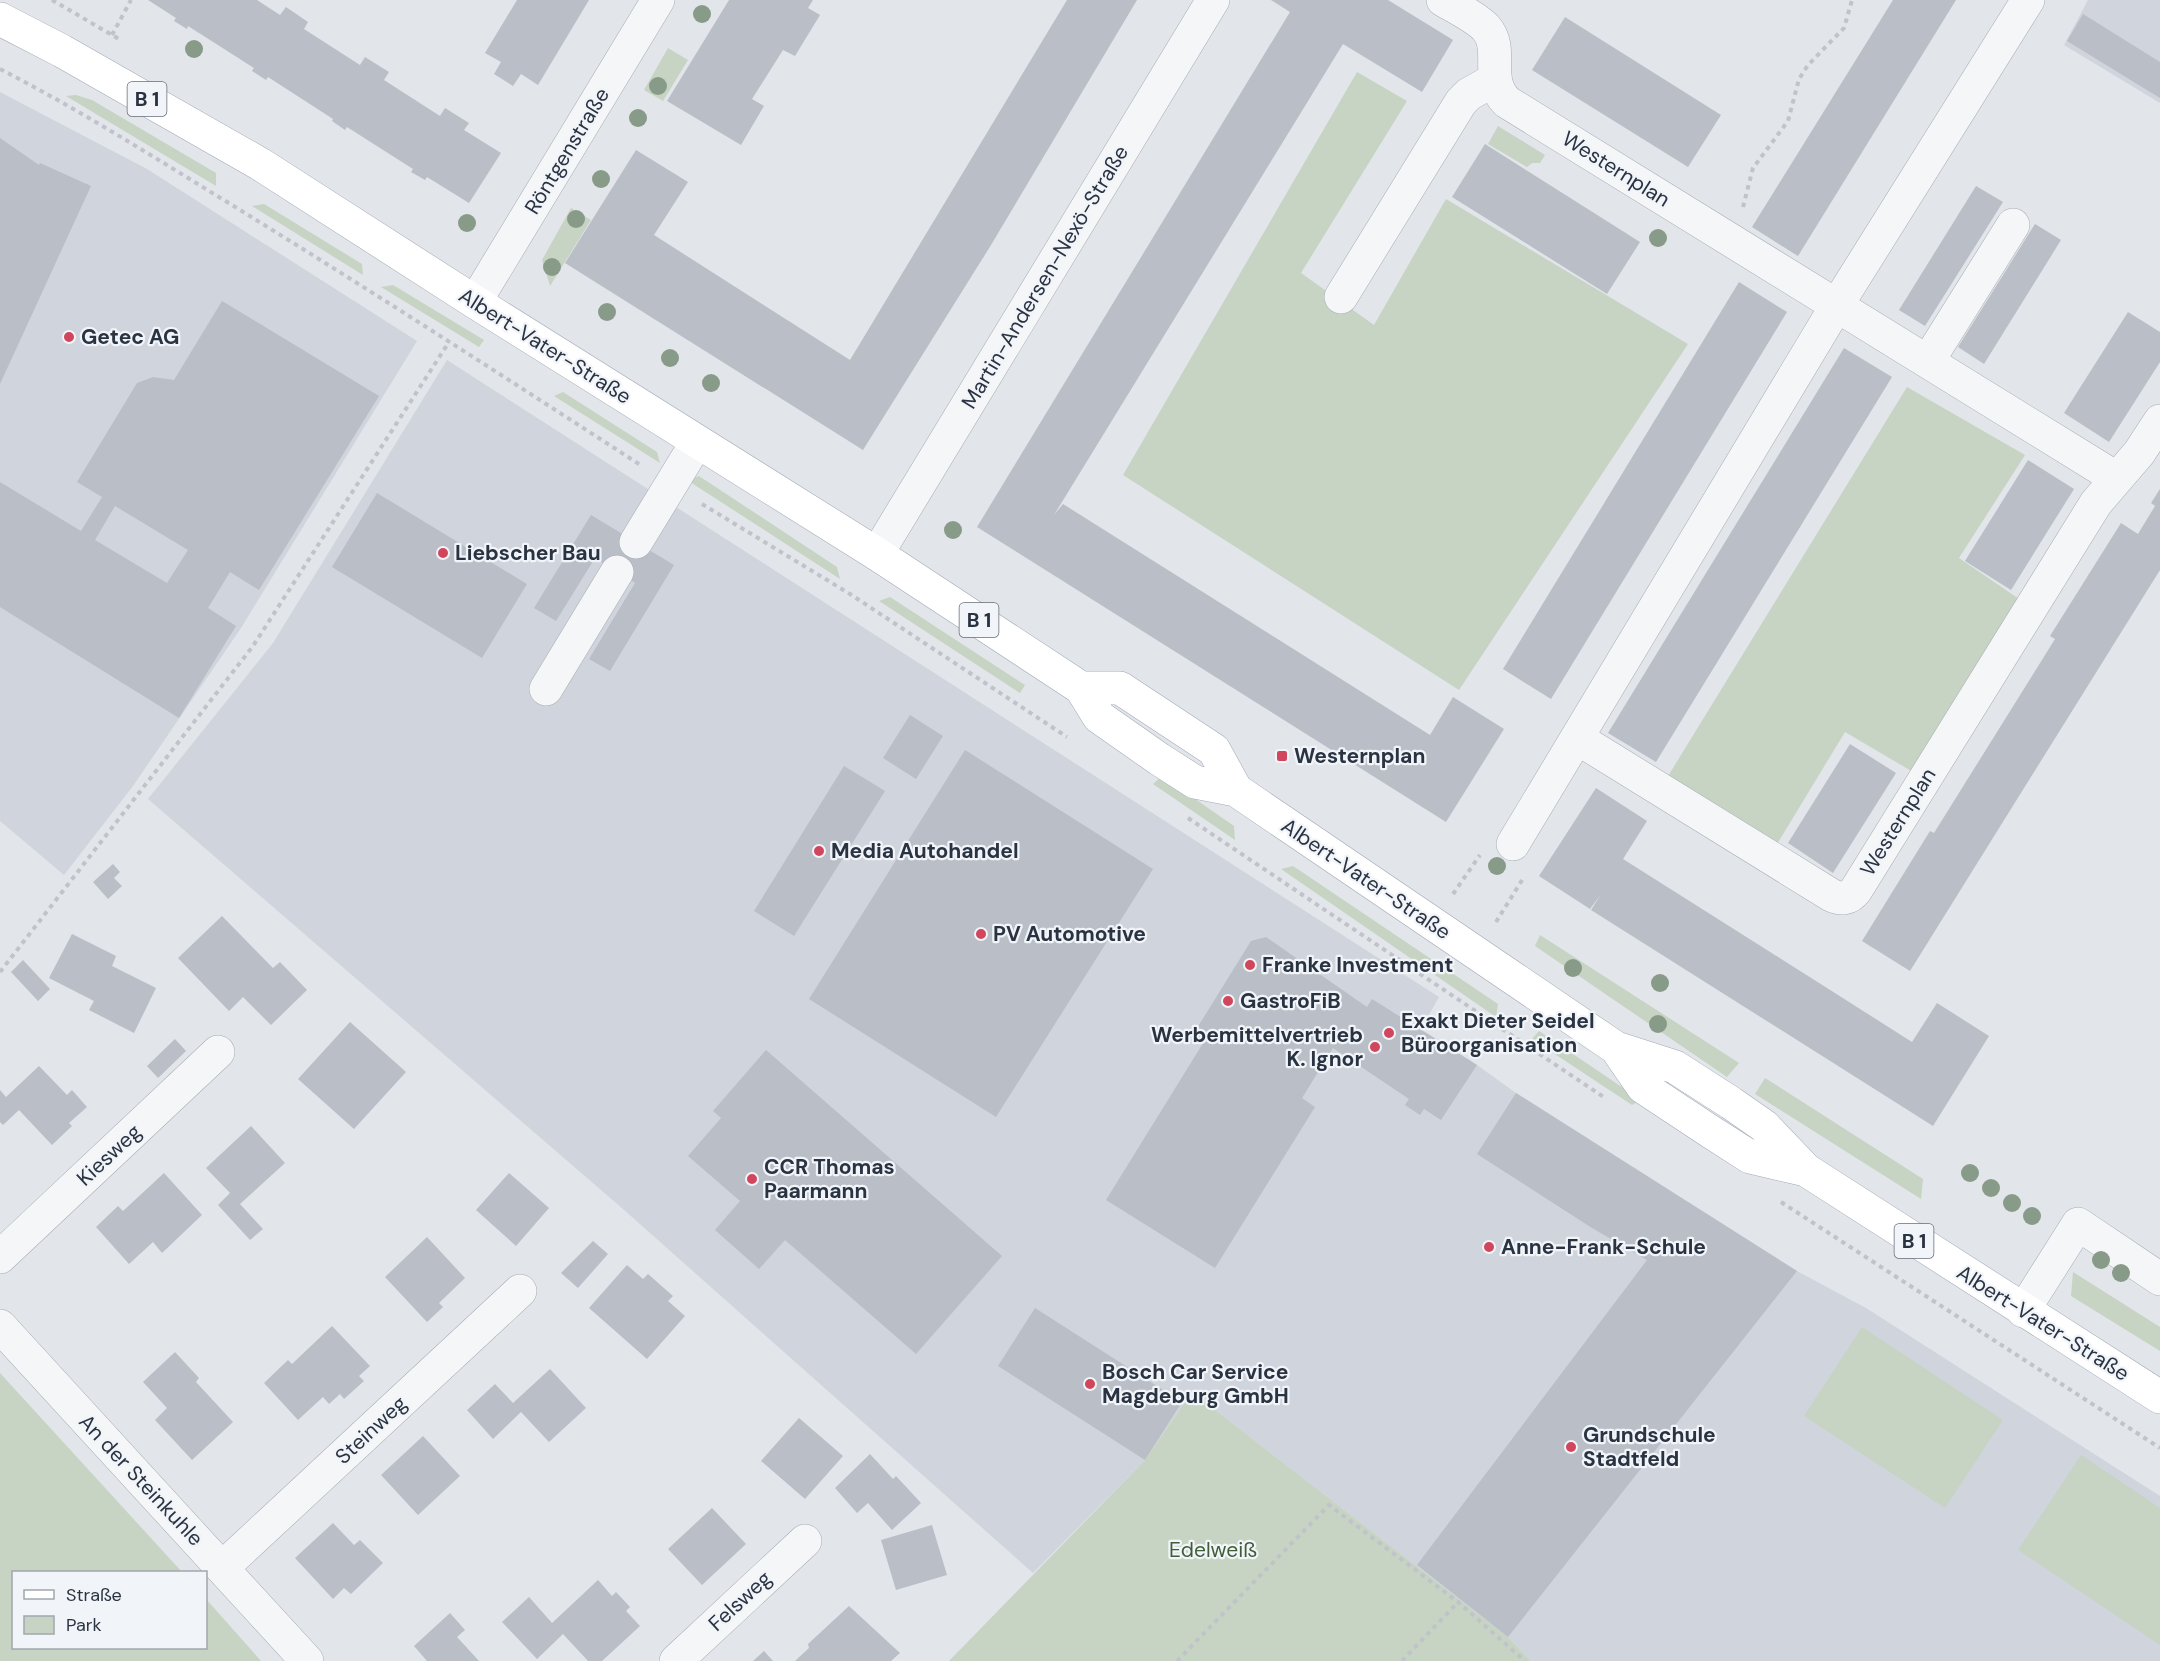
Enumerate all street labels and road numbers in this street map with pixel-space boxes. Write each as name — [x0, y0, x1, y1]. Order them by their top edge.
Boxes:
road number: B 1 — [128, 82, 166, 116]
street label: Röntgenstraße — [518, 82, 616, 219]
street label: Westernplan — [1557, 125, 1675, 213]
street label: Martin-Andersen-Nexö-Straße — [955, 140, 1135, 414]
street label: Albert-Vater-Straße — [453, 282, 637, 410]
road number: B 1 — [960, 603, 998, 637]
street label: Westernplan — [1854, 763, 1942, 881]
street label: Albert-Vater-Straße — [1276, 812, 1456, 946]
street label: Kiesweg — [71, 1118, 147, 1192]
road number: B 1 — [1894, 1224, 1934, 1258]
street label: Albert-Vater-Straße — [1951, 1259, 2135, 1387]
street label: Steinweg — [329, 1389, 413, 1470]
street label: An der Steinkuhle — [73, 1408, 209, 1552]
street label: Felsweg — [702, 1564, 778, 1637]

